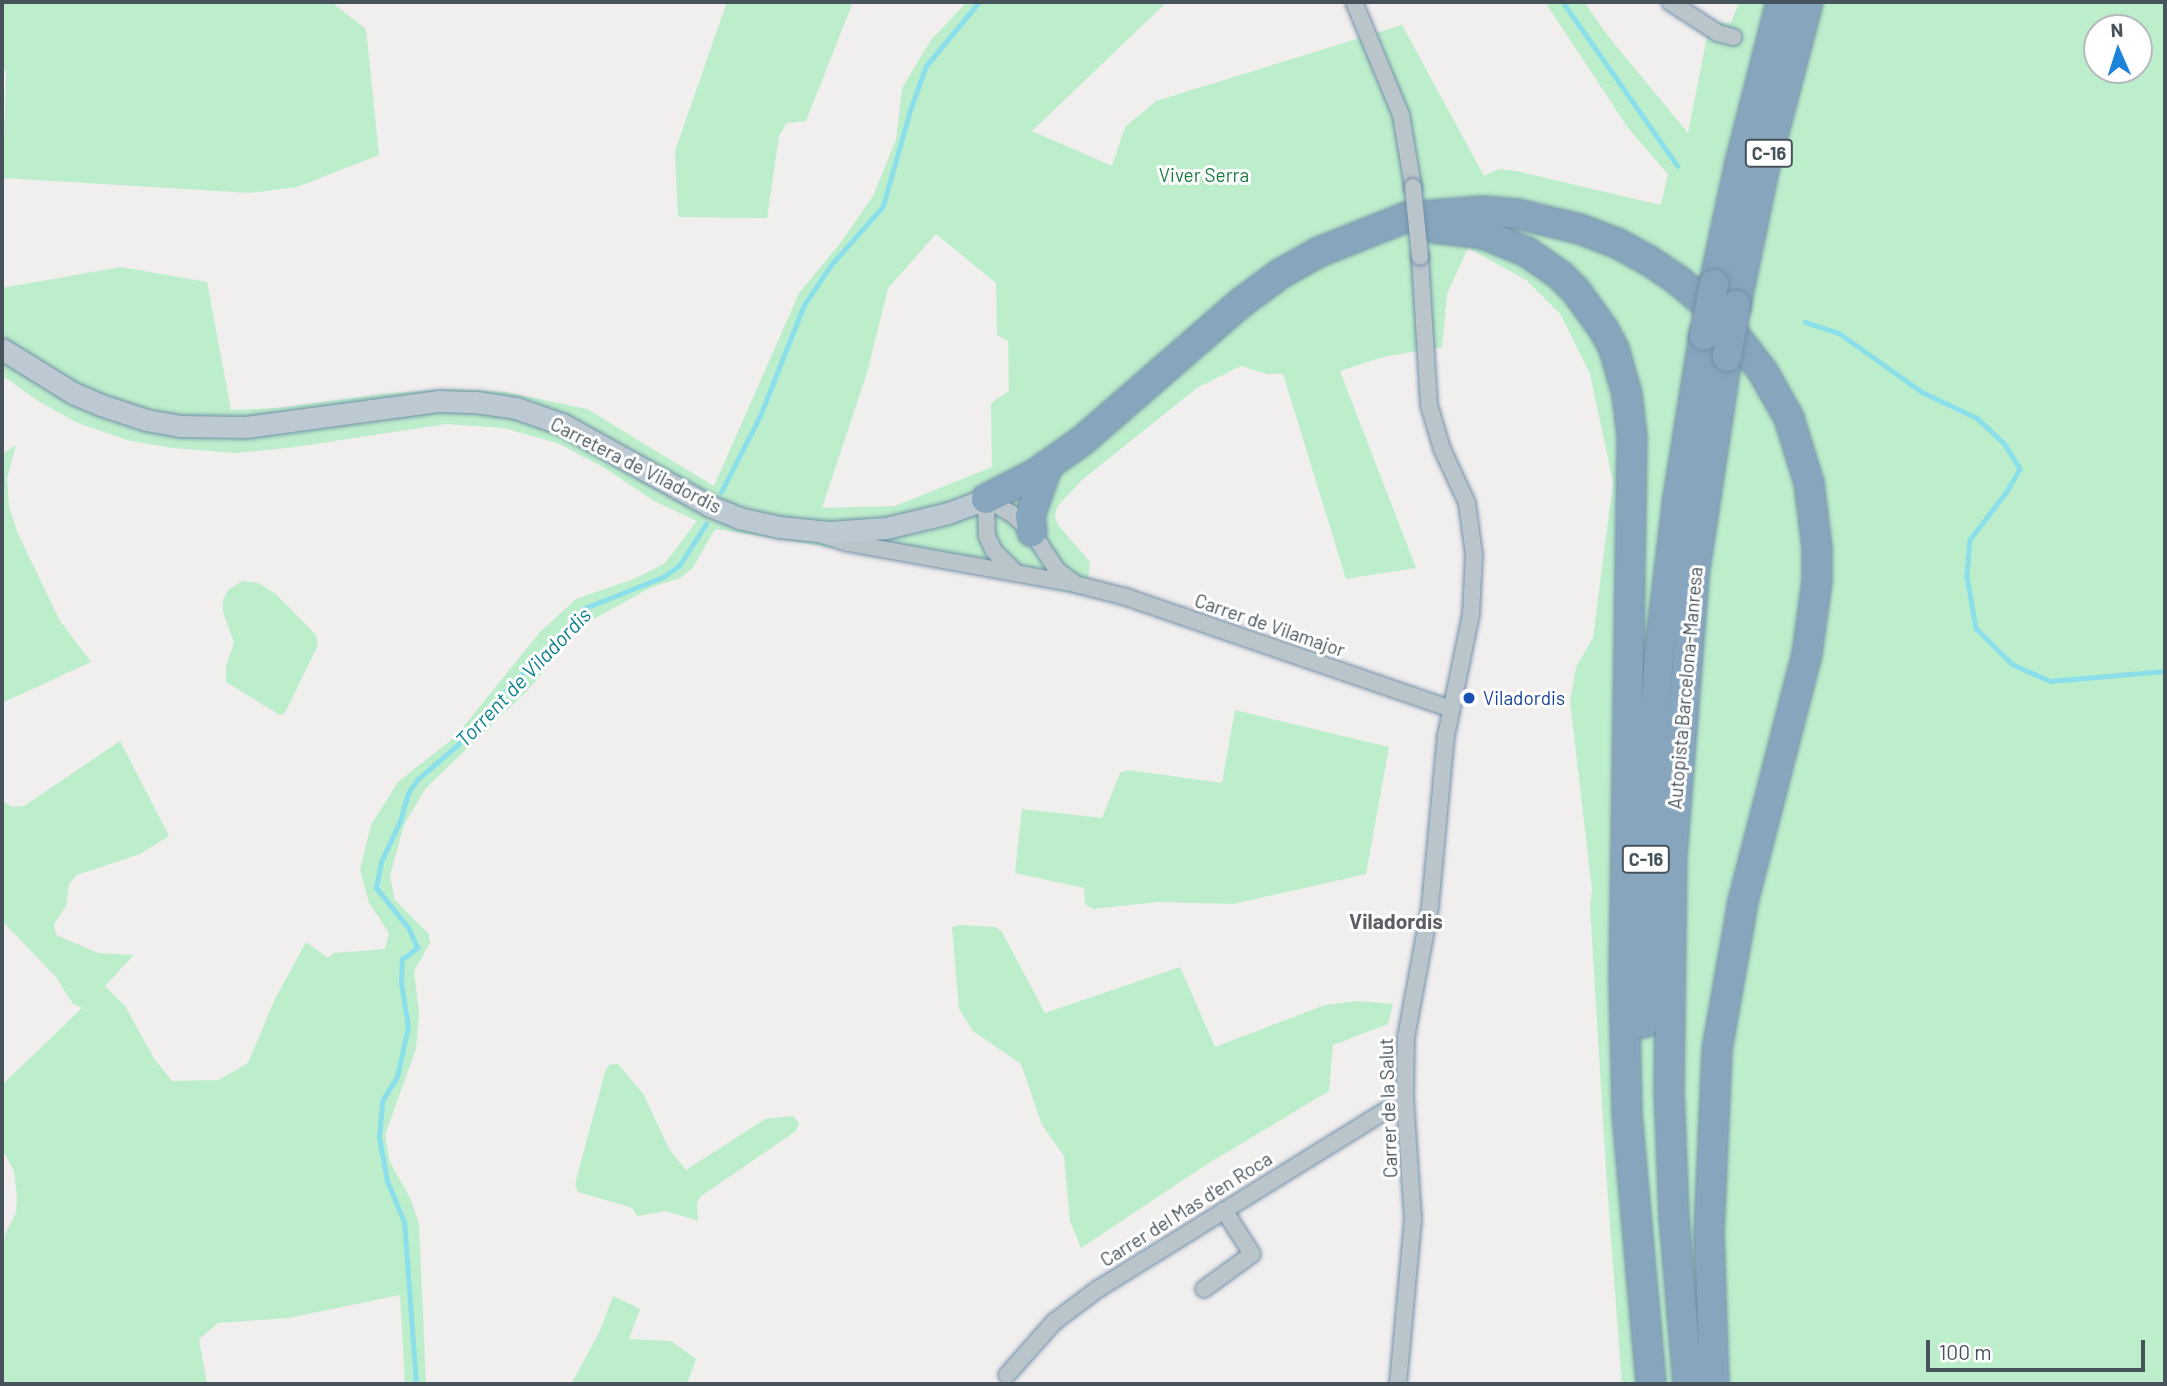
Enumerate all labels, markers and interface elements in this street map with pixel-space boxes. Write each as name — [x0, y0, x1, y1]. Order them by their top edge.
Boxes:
north arrow — [2083, 14, 2153, 84]
text: N — [2110, 18, 2124, 41]
road number: C-16 — [1744, 138, 1794, 168]
park label: Viver Serra — [1159, 164, 1249, 186]
street label: Carretera de Viladordis — [547, 412, 725, 518]
street label: Autopista Barcelona-Manresa — [1663, 566, 1707, 810]
street label: Carrer de Vilamajor — [1192, 589, 1348, 661]
water label: Torrent de Viladordis — [450, 602, 596, 752]
place label: Viladordis — [1483, 687, 1565, 709]
marker: Viladordis — [1461, 690, 1477, 706]
road number: C-16 — [1622, 844, 1670, 874]
district label: Viladordis — [1349, 908, 1443, 934]
street label: Carrer de la Salut — [1374, 1038, 1402, 1178]
street label: Carrer del Mas d'en Roca — [1096, 1147, 1276, 1271]
scale bar — [1929, 1326, 2148, 1370]
text: 100 m — [1939, 1339, 1992, 1364]

